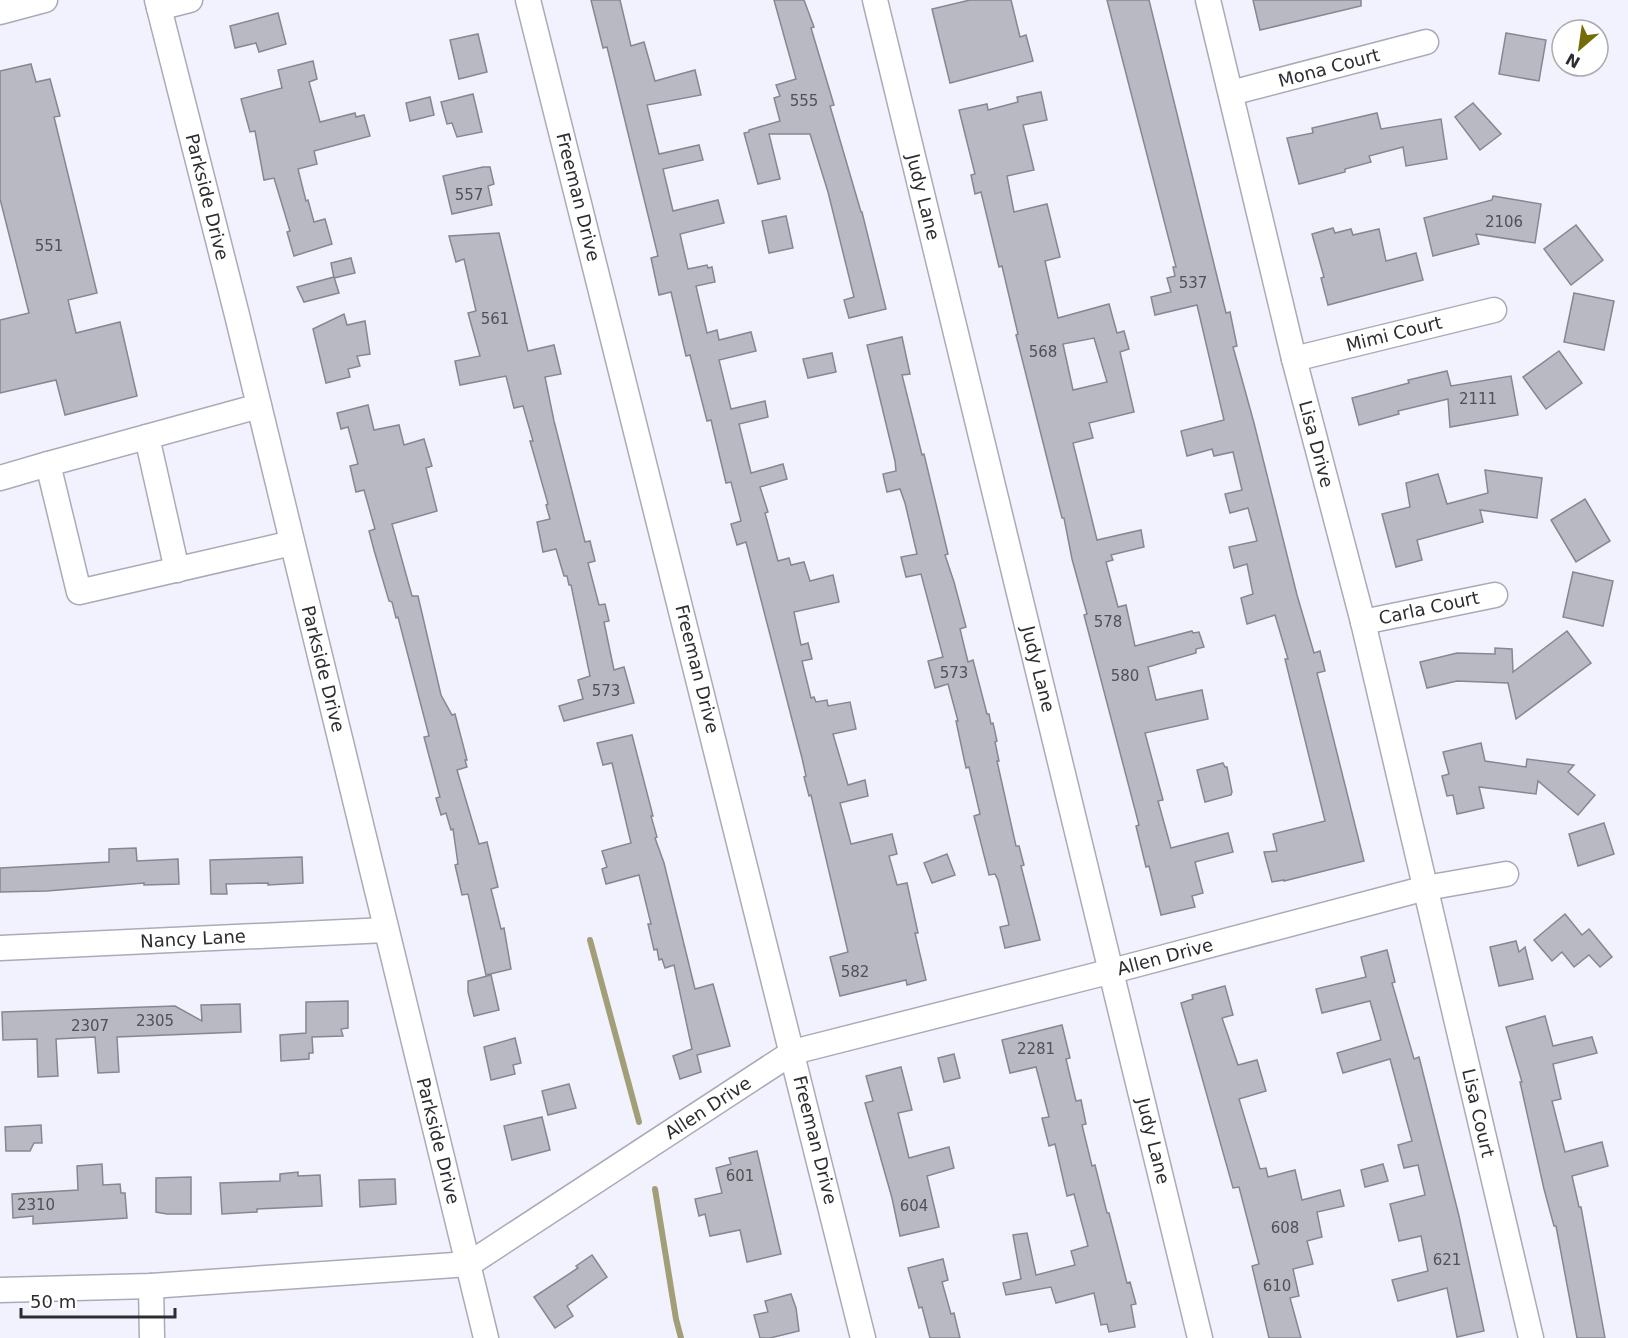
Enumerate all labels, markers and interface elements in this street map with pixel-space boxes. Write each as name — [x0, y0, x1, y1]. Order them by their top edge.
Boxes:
north arrow — [1550, 18, 1610, 78]
street label: Mona Court — [1276, 44, 1382, 91]
text: N — [1563, 49, 1583, 72]
house number: 555 — [790, 92, 818, 110]
street label: Freeman Drive — [552, 130, 605, 263]
street label: Parkside Drive — [182, 132, 233, 262]
street label: Judy Lane — [902, 151, 944, 242]
house number: 557 — [455, 186, 483, 204]
house number: 2106 — [1485, 213, 1523, 231]
house number: 551 — [35, 237, 63, 255]
house number: 537 — [1179, 274, 1207, 292]
house number: 561 — [481, 310, 509, 328]
street label: Mimi Court — [1344, 311, 1444, 356]
house number: 568 — [1029, 343, 1057, 361]
house number: 2111 — [1459, 390, 1497, 408]
street label: Lisa Drive — [1295, 398, 1338, 490]
street label: Carla Court — [1377, 587, 1481, 628]
street label: Freeman Drive — [671, 602, 724, 735]
street label: Parkside Drive — [298, 604, 349, 734]
house number: 578 — [1094, 613, 1122, 631]
street label: Judy Lane — [1017, 623, 1059, 714]
house number: 573 — [940, 664, 968, 682]
house number: 580 — [1111, 667, 1139, 685]
house number: 573 — [592, 682, 620, 700]
street label: Nancy Lane — [140, 925, 246, 952]
street label: Allen Drive — [1115, 934, 1215, 979]
house number: 582 — [841, 963, 869, 981]
house number: 2305 — [136, 1012, 174, 1030]
house number: 2307 — [71, 1017, 109, 1035]
house number: 2281 — [1017, 1040, 1055, 1058]
street label: Lisa Court — [1458, 1066, 1499, 1159]
street label: Allen Drive — [661, 1072, 755, 1143]
street label: Freeman Drive — [789, 1073, 842, 1206]
street label: Parkside Drive — [413, 1076, 464, 1206]
street label: Judy Lane — [1132, 1095, 1174, 1186]
house number: 601 — [726, 1167, 754, 1185]
house number: 2310 — [17, 1196, 55, 1214]
house number: 604 — [900, 1197, 928, 1215]
house number: 608 — [1271, 1219, 1299, 1237]
house number: 621 — [1433, 1251, 1461, 1269]
house number: 610 — [1263, 1277, 1291, 1295]
scale bar — [21, 1281, 176, 1319]
text: 50 m — [30, 1291, 76, 1312]

